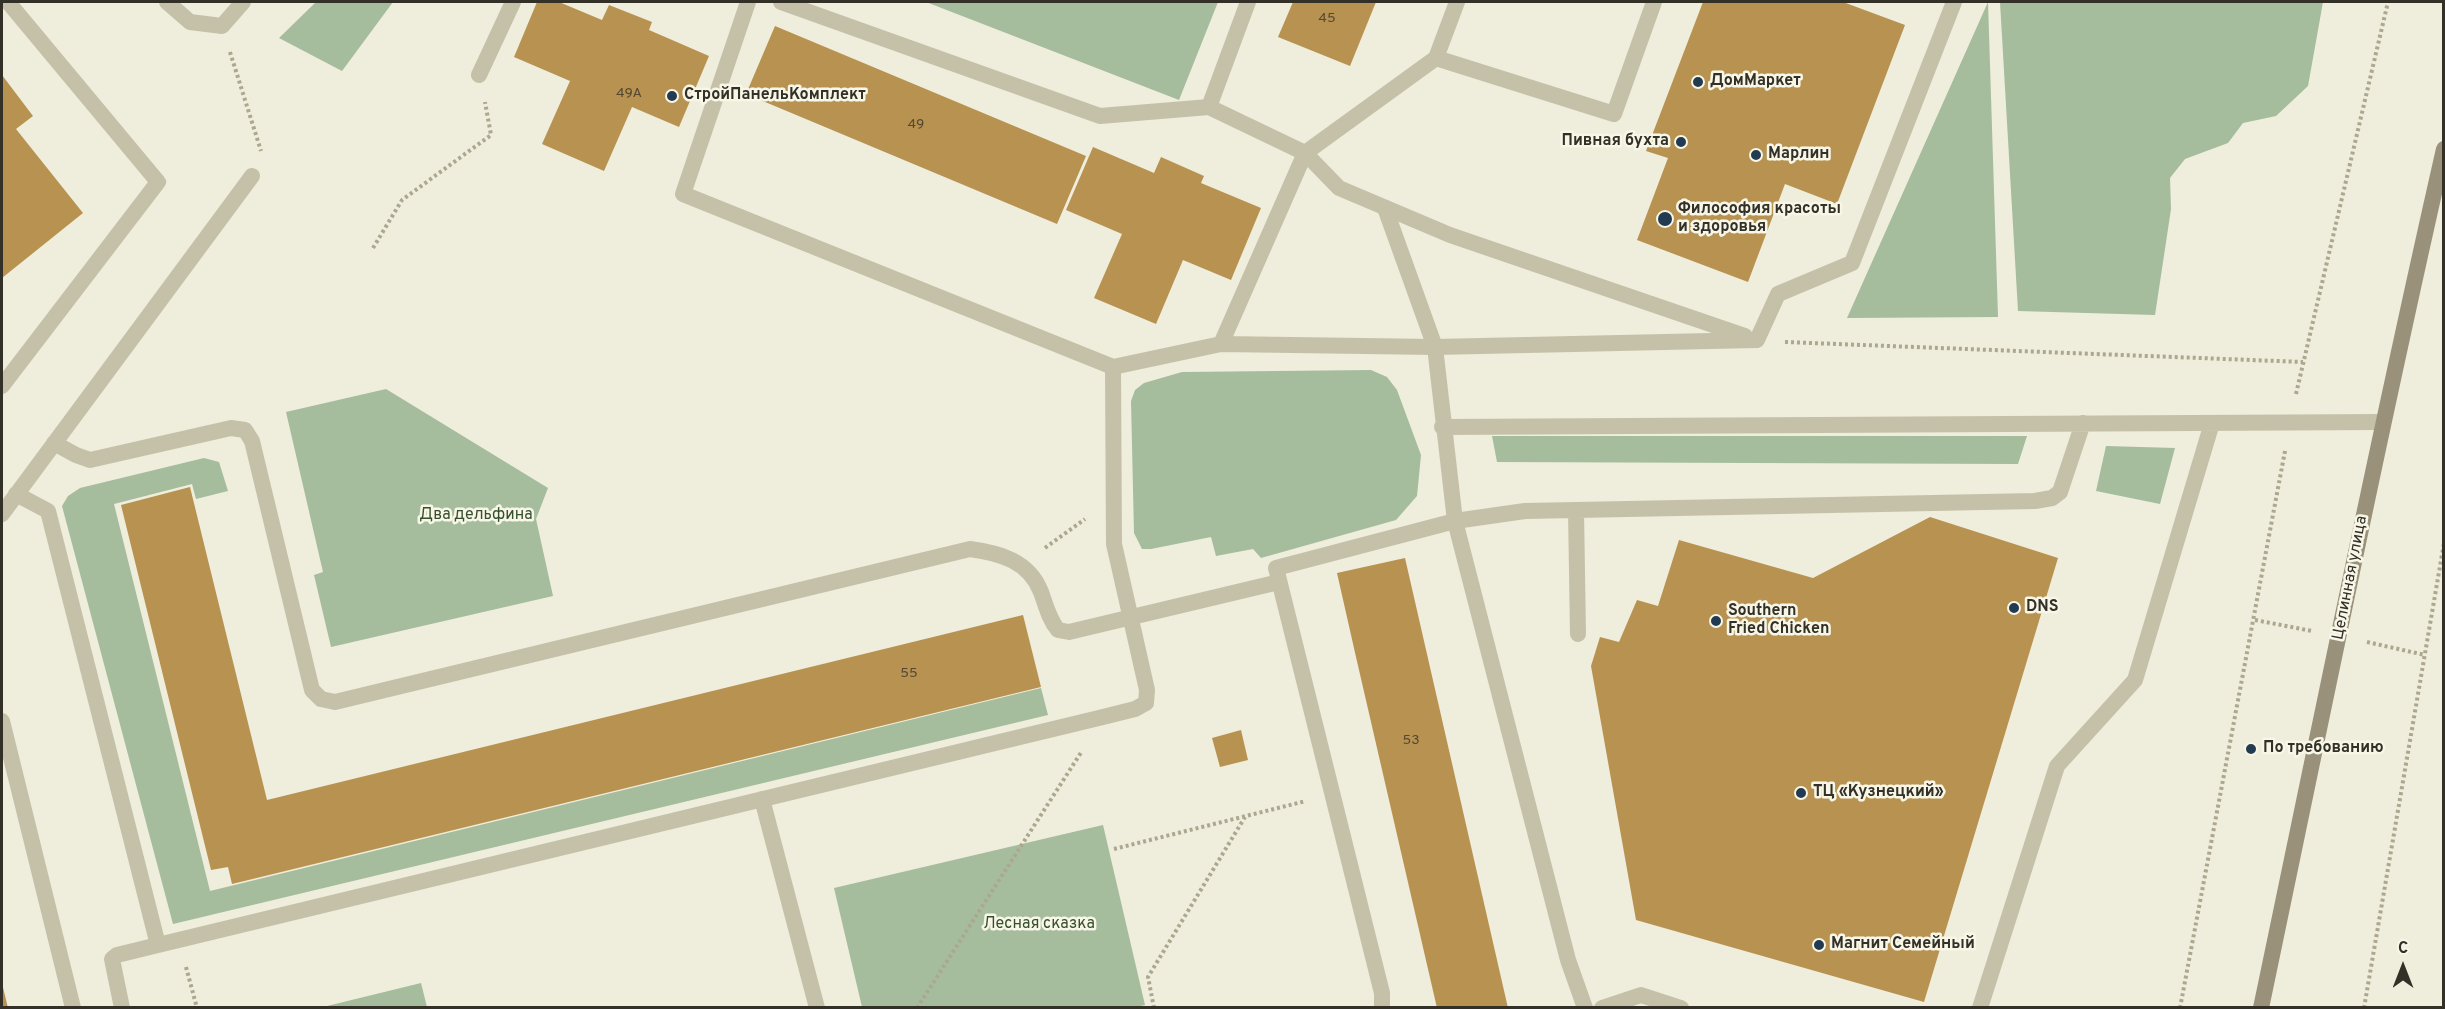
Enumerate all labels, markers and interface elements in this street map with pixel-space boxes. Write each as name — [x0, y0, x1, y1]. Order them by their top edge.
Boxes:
house number: 45 — [1318, 11, 1336, 27]
place label: ДомМаркет — [1710, 72, 1801, 92]
marker: ДомМаркет — [1691, 75, 1705, 89]
house number: 49А — [616, 86, 642, 102]
place label: СтройПанельКомплект — [684, 86, 866, 106]
marker: СтройПанельКомплект — [665, 89, 679, 103]
house number: 49 — [908, 117, 924, 133]
place label: Пивная бухта — [1562, 132, 1669, 152]
marker: Пивная бухта — [1674, 135, 1688, 149]
place label: Марлин — [1768, 145, 1830, 165]
marker: Марлин — [1749, 148, 1763, 162]
place label: Философия красоты и здоровья — [1678, 200, 1841, 238]
marker: Философия красоты и здоровья — [1656, 210, 1674, 228]
park label: Два дельфина — [419, 506, 533, 526]
street label: Целинная улица — [2330, 514, 2372, 642]
place label: DNS — [2026, 598, 2059, 618]
marker: DNS — [2007, 601, 2021, 615]
place label: Southern Fried Chicken — [1728, 602, 1829, 640]
marker: Southern Fried Chicken — [1709, 614, 1723, 628]
house number: 55 — [900, 666, 918, 682]
house number: 53 — [1402, 733, 1420, 749]
place label: По требованию — [2263, 739, 2384, 759]
marker: По требованию — [2244, 742, 2258, 756]
place label: ТЦ «Кузнецкий» — [1813, 783, 1944, 803]
marker: ТЦ «Кузнецкий» — [1794, 786, 1808, 800]
park label: Лесная сказка — [983, 915, 1095, 935]
place label: Магнит Семейный — [1831, 935, 1975, 955]
north arrow — [2373, 937, 2433, 997]
marker: Магнит Семейный — [1812, 938, 1826, 952]
text: С — [2398, 939, 2408, 959]

